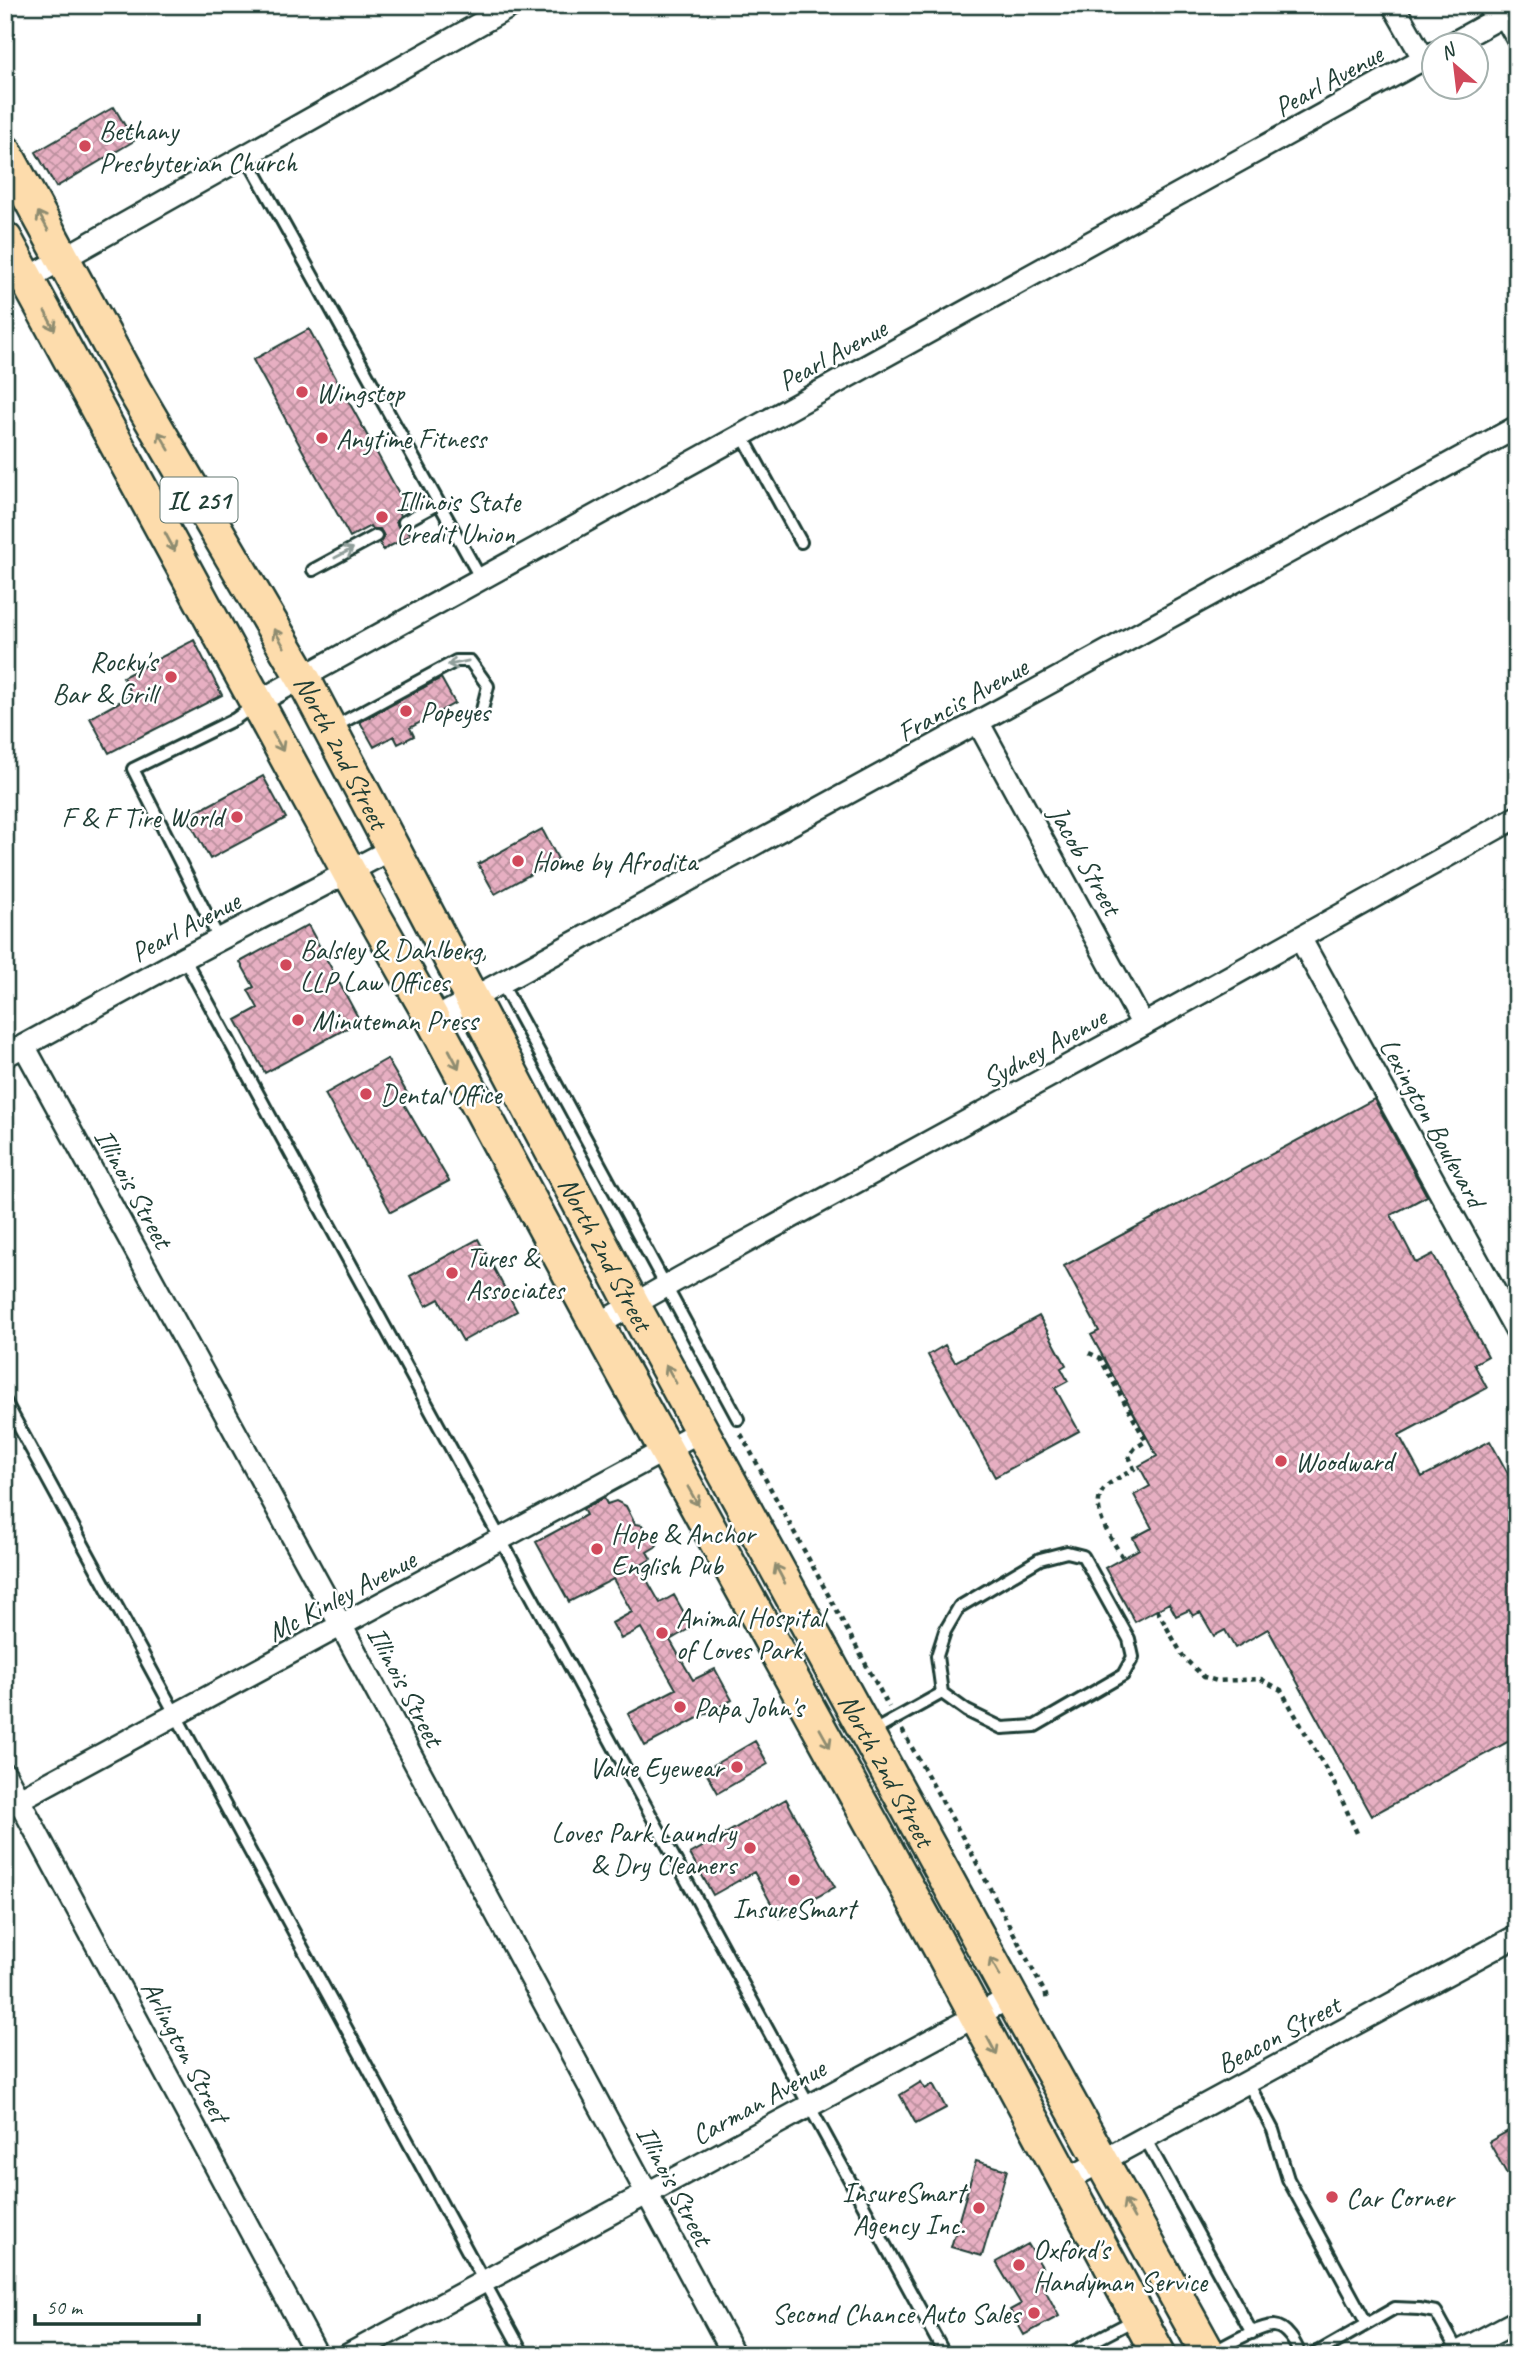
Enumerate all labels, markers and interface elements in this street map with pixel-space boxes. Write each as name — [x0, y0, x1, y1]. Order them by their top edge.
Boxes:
north arrow — [1420, 32, 1490, 102]
street label: Pearl Avenue — [1268, 35, 1390, 124]
text: N — [1437, 37, 1461, 65]
place label: Bethany Presbyterian Church — [99, 113, 298, 180]
marker: Bethany Presbyterian Church — [77, 138, 93, 154]
one-way arrow — [36, 211, 50, 231]
street label: Pearl Avenue — [772, 309, 894, 398]
one-way arrow — [43, 310, 57, 331]
place label: Wingstop — [316, 375, 405, 410]
marker: Wingstop — [294, 384, 310, 400]
place label: Anytime Fitness — [336, 421, 488, 456]
marker: Anytime Fitness — [314, 430, 330, 446]
one-way arrow — [157, 432, 171, 452]
road number: IL 251 — [160, 478, 238, 522]
place label: Illinois State Credit Union — [396, 484, 522, 551]
marker: Illinois State Credit Union — [374, 509, 390, 525]
one-way arrow — [163, 532, 177, 552]
one-way arrow — [334, 546, 354, 560]
one-way arrow — [272, 628, 286, 648]
place label: Rocky's Bar & Grill — [52, 644, 162, 711]
street label: Francis Avenue — [891, 648, 1035, 750]
one-way arrow — [447, 657, 470, 671]
marker: Rocky's Bar & Grill — [163, 669, 179, 685]
street label: North 2nd Street — [287, 669, 398, 837]
place label: Popeyes — [420, 694, 492, 729]
marker: Popeyes — [398, 703, 414, 719]
one-way arrow — [271, 732, 285, 752]
street label: Jacob Street — [1040, 798, 1131, 923]
place label: F & F Tire World — [62, 800, 227, 835]
marker: F & F Tire World — [229, 809, 245, 825]
place label: Home by Afrodita — [532, 844, 699, 879]
marker: Home by Afrodita — [510, 853, 526, 869]
street label: Pearl Avenue — [125, 882, 247, 970]
place label: Balsley & Dahlberg, LLP Law Offices — [300, 932, 487, 999]
marker: Balsley & Dahlberg, LLP Law Offices — [278, 957, 294, 973]
street label: Sydney Avenue — [976, 998, 1114, 1096]
place label: Minuteman Press — [312, 1003, 480, 1038]
marker: Minuteman Press — [290, 1012, 306, 1028]
street label: Lexington Boulevard — [1372, 1032, 1495, 1216]
one-way arrow — [448, 1049, 462, 1069]
place label: Dental Office — [380, 1077, 503, 1112]
marker: Dental Office — [358, 1086, 374, 1102]
street label: Illinois Street — [87, 1122, 182, 1256]
street label: North 2nd Street — [551, 1171, 662, 1339]
place label: Tures & Associates — [466, 1240, 566, 1307]
marker: Tures & Associates — [444, 1265, 460, 1281]
one-way arrow — [664, 1365, 678, 1385]
place label: Woodward — [1295, 1444, 1397, 1479]
marker: Woodward — [1273, 1453, 1289, 1469]
one-way arrow — [686, 1485, 700, 1505]
place label: Hope & Anchor English Pub — [611, 1516, 757, 1583]
street label: Mc Kinley Avenue — [261, 1541, 423, 1649]
marker: Hope & Anchor English Pub — [589, 1541, 605, 1557]
one-way arrow — [773, 1564, 786, 1585]
place label: Animal Hospital of Loves Park — [676, 1600, 829, 1667]
street label: Illinois Street — [359, 1620, 453, 1755]
marker: Animal Hospital of Loves Park — [654, 1625, 670, 1641]
street label: North 2nd Street — [831, 1688, 944, 1855]
place label: Papa John's — [694, 1690, 806, 1725]
marker: Papa John's — [672, 1699, 688, 1715]
one-way arrow — [819, 1727, 832, 1748]
place label: Value Eyewear — [589, 1750, 726, 1785]
marker: Value Eyewear — [729, 1759, 745, 1775]
place label: Loves Park Laundry & Dry Cleaners — [551, 1815, 738, 1882]
marker: Loves Park Laundry & Dry Cleaners — [742, 1840, 758, 1856]
marker: InsureSmart — [786, 1872, 802, 1888]
place label: InsureSmart — [733, 1891, 859, 1926]
one-way arrow — [987, 1958, 1001, 1978]
street label: Arlington Street — [134, 1974, 239, 2132]
street label: Beacon Street — [1211, 1986, 1348, 2081]
one-way arrow — [985, 2035, 999, 2055]
street label: Carman Avenue — [685, 2049, 833, 2153]
street label: Illinois Street — [628, 2119, 722, 2254]
place label: InsureSmart Agency Inc. — [842, 2175, 969, 2242]
place label: Car Corner — [1346, 2180, 1456, 2215]
marker: Car Corner — [1324, 2189, 1340, 2205]
marker: InsureSmart Agency Inc. — [971, 2200, 987, 2216]
one-way arrow — [1121, 2200, 1135, 2220]
place label: Oxford's Handyman Service — [1033, 2232, 1209, 2299]
marker: Oxford's Handyman Service — [1011, 2257, 1027, 2273]
scale bar — [35, 2283, 200, 2327]
text: 50 m — [46, 2294, 84, 2320]
place label: Second Chance Auto Sales — [772, 2296, 1022, 2331]
marker: Second Chance Auto Sales — [1026, 2305, 1042, 2321]

